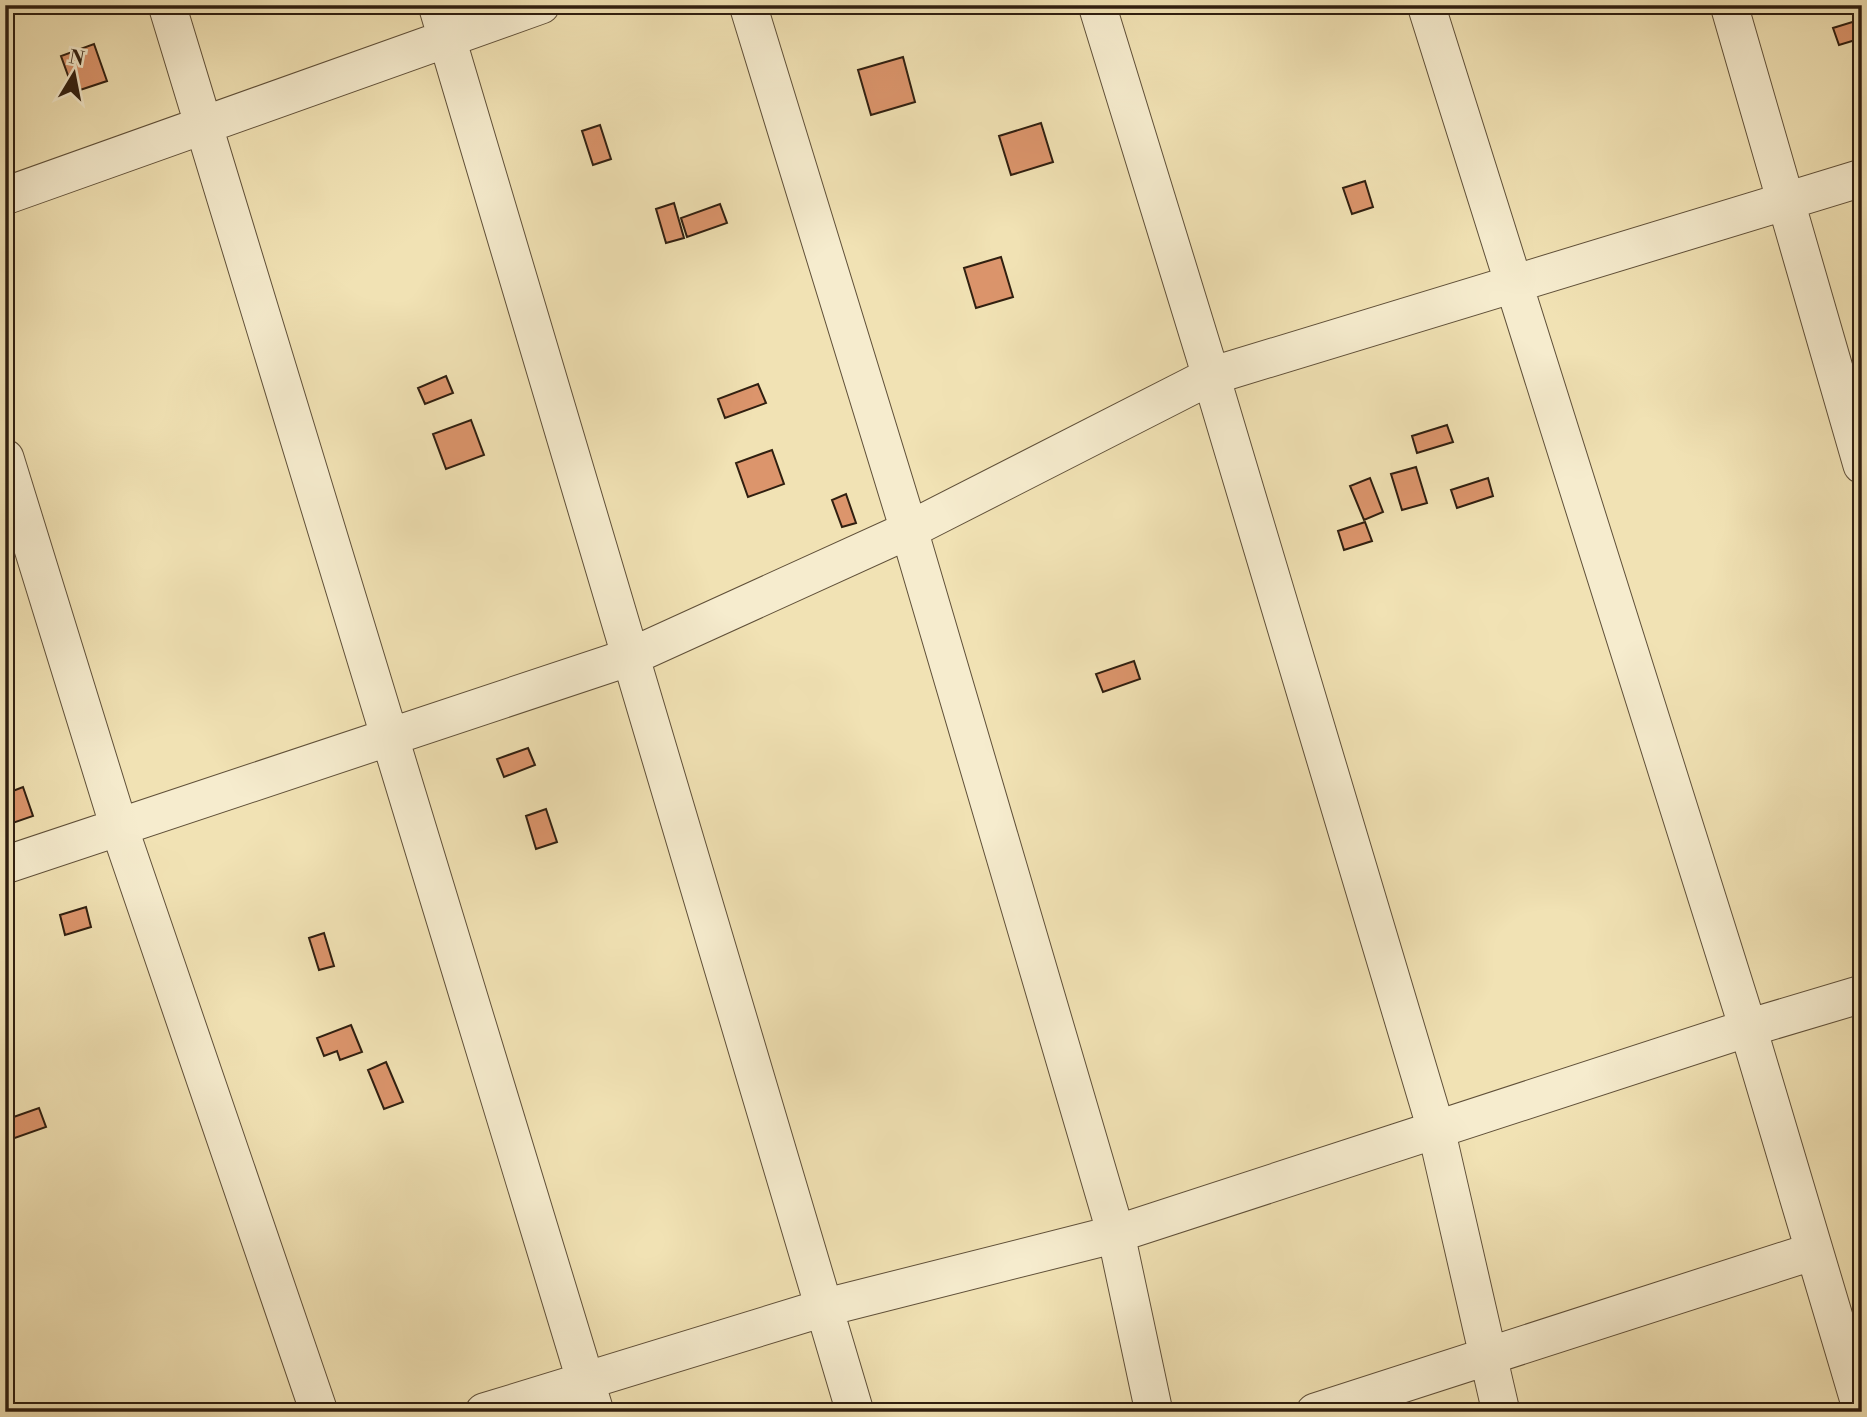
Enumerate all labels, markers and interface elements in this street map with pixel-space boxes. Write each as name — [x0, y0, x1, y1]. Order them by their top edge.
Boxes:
north arrow — [38, 38, 108, 108]
text: N — [67, 45, 86, 71]

